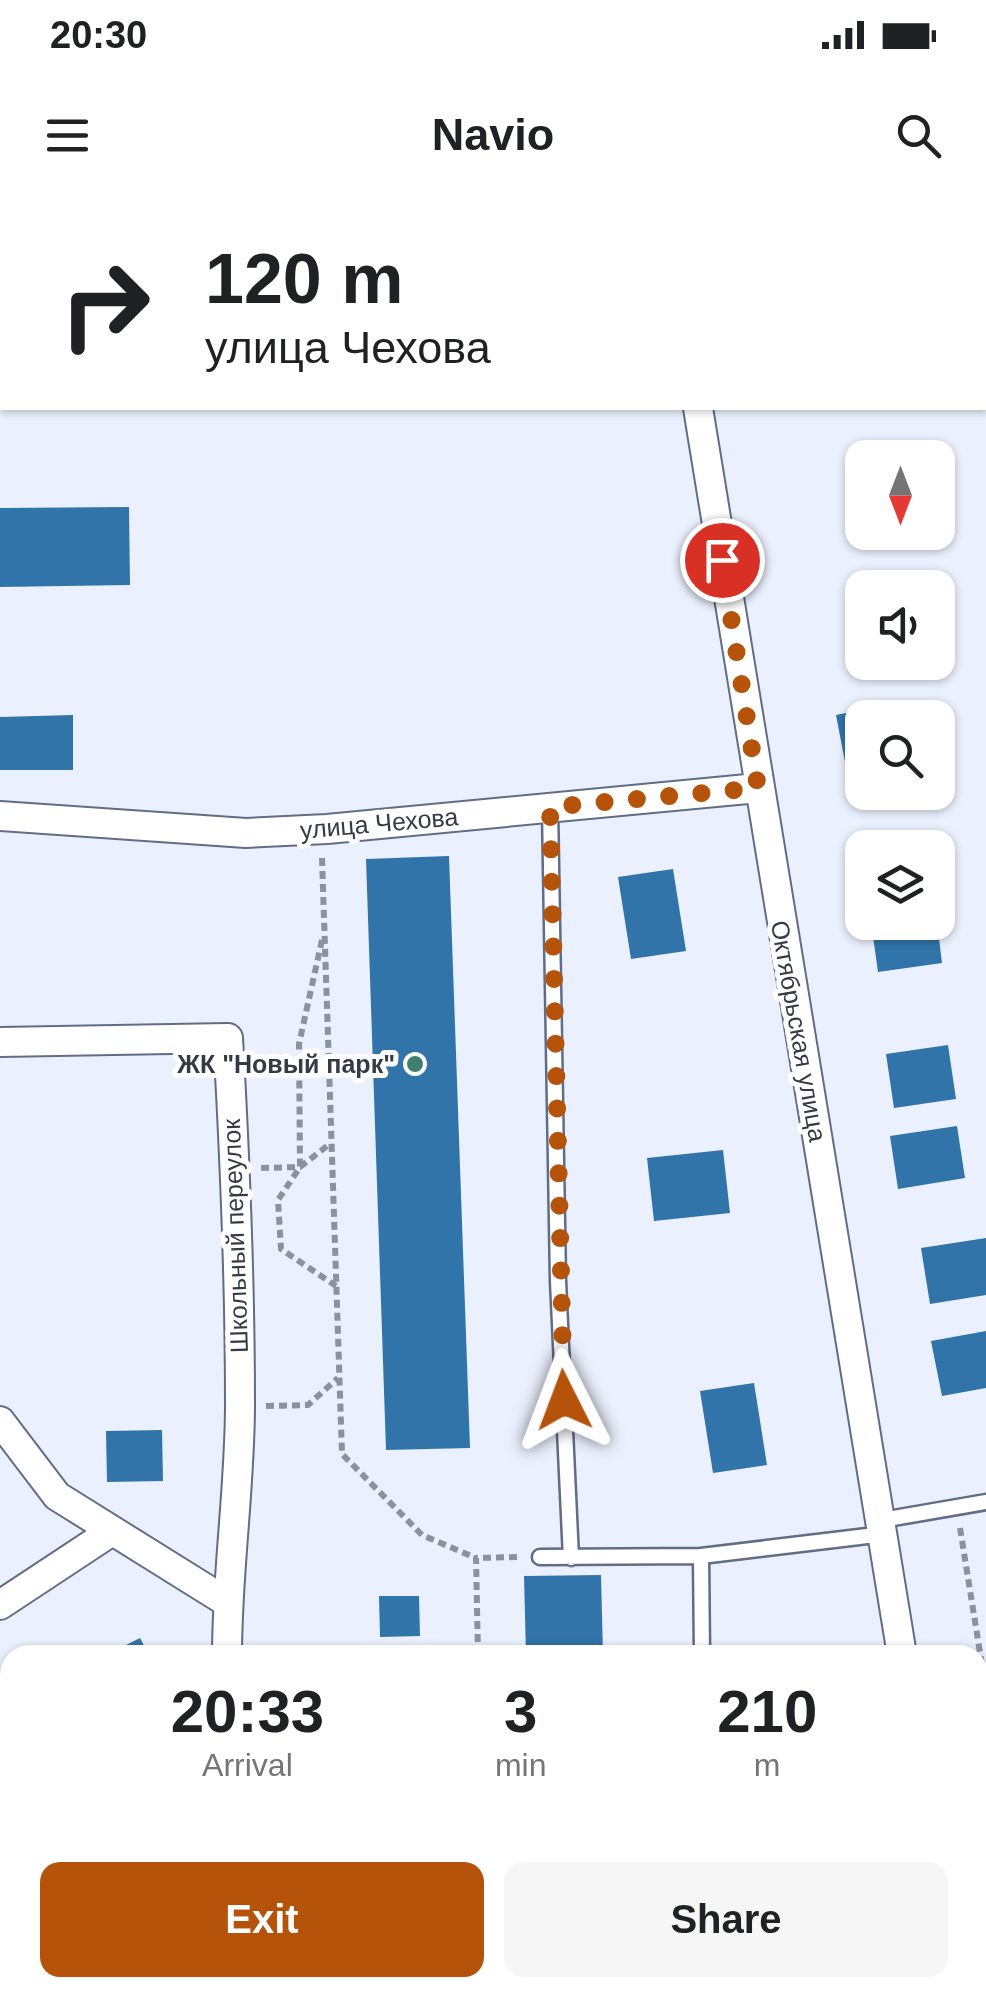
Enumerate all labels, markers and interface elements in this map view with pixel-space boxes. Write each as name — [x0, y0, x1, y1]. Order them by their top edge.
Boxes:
text: 20:30 — [50, 14, 147, 56]
icon: menu — [40, 108, 95, 163]
icon: search — [891, 108, 946, 163]
text: Navio — [432, 109, 554, 160]
icon: right — [40, 240, 170, 370]
text: 120 m — [205, 240, 403, 318]
text: улица Чехова — [205, 322, 491, 373]
north arrow — [845, 440, 955, 550]
map controls — [845, 440, 955, 940]
pin — [680, 518, 765, 603]
icon: arrive — [695, 533, 750, 588]
button: sound — [845, 570, 955, 680]
button: search — [845, 700, 955, 810]
street label: улица Чехова — [299, 802, 459, 844]
button: layers — [845, 830, 955, 940]
street label: Октябрьская улица — [766, 918, 832, 1144]
place label: ЖК "Новый парк" — [176, 1050, 395, 1078]
marker: ЖК "Новый парк" — [404, 1053, 426, 1075]
street label: Школьный переулок — [217, 1117, 253, 1354]
position arrow — [512, 1348, 616, 1452]
text: 20:33 — [171, 1678, 324, 1745]
text: 3 — [504, 1678, 537, 1745]
text: 210 — [717, 1678, 817, 1745]
text: Arrival — [202, 1747, 293, 1783]
text: min — [495, 1747, 546, 1783]
text: m — [754, 1747, 781, 1783]
button: Exit — [40, 1862, 484, 1977]
button: Share — [504, 1862, 948, 1977]

